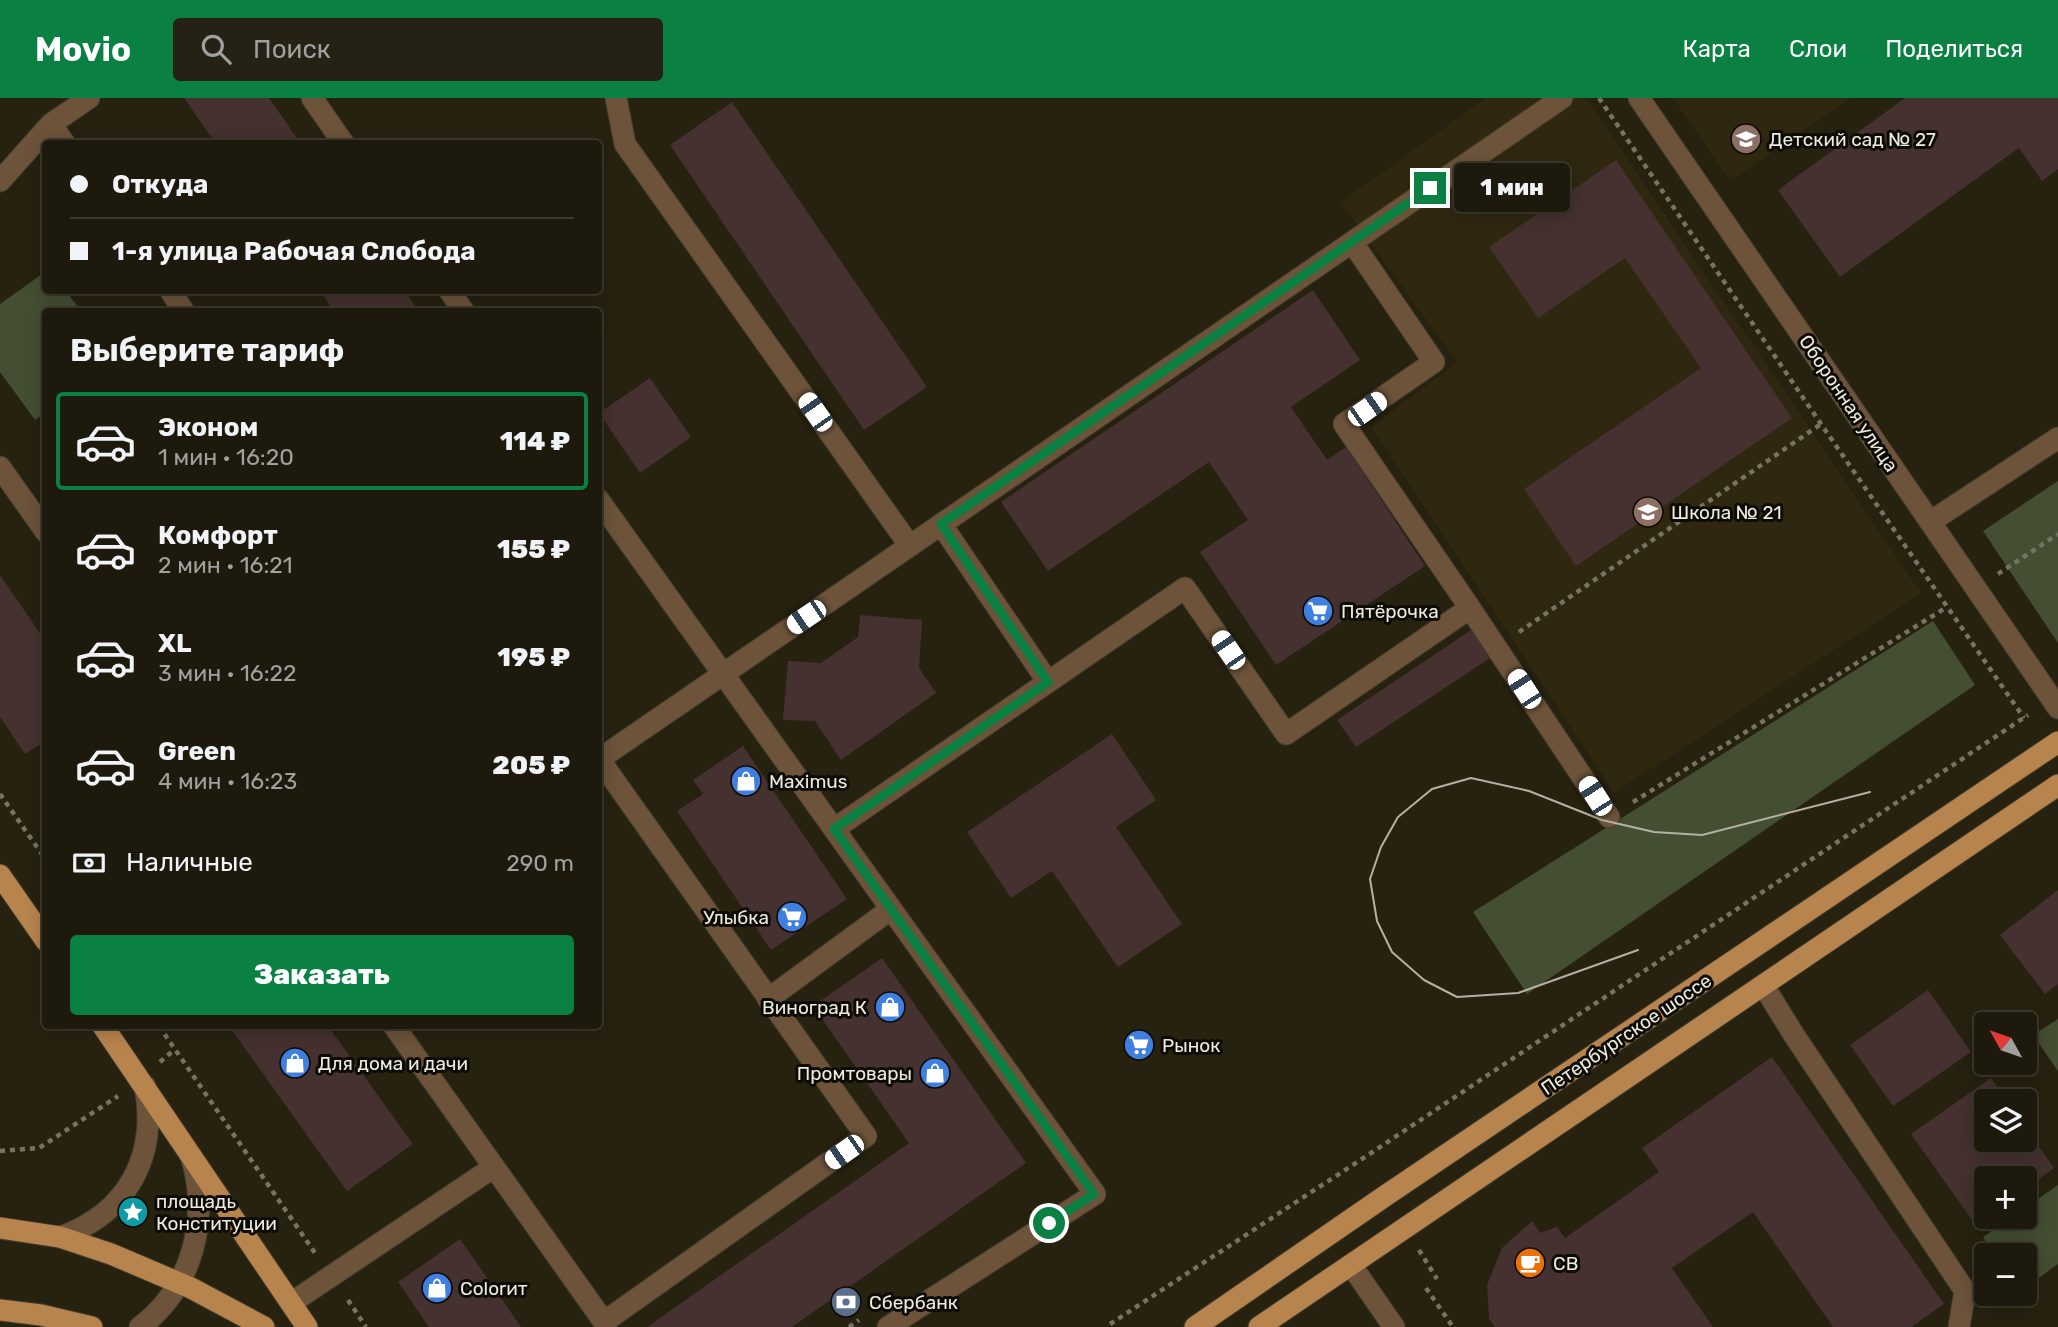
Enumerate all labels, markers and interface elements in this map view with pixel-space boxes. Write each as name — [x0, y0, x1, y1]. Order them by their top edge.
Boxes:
search box — [173, 18, 663, 81]
text: Movio — [35, 30, 131, 69]
icon: search — [197, 30, 235, 68]
text: Поиск — [253, 34, 331, 65]
text: Карта — [1682, 35, 1751, 63]
text: Слои — [1789, 35, 1847, 63]
text: Поделиться — [1885, 35, 2023, 63]
school or university icon: Детский сад № 27 — [1729, 122, 1763, 156]
place label: Детский сад № 27 — [1769, 128, 1936, 151]
callout: 1 мин — [1454, 164, 1570, 212]
text: Откуда — [112, 169, 208, 200]
route end — [1414, 172, 1446, 204]
text: 1 мин — [1480, 173, 1544, 201]
text: 1-я улица Рабочая Слобода — [112, 236, 476, 267]
street label: Оборонная улица — [1794, 330, 1903, 476]
text: Выберите тариф — [70, 331, 344, 369]
car — [1344, 388, 1391, 430]
car — [795, 389, 836, 435]
icon: car — [74, 410, 137, 473]
text: Эконом — [158, 412, 258, 443]
text: 114 ₽ — [500, 426, 570, 457]
text: 1 мин · 16:20 — [158, 443, 294, 471]
school or university icon: Школа № 21 — [1631, 495, 1665, 529]
place label: Школа № 21 — [1671, 501, 1782, 524]
icon: car — [74, 518, 137, 581]
text: Комфорт — [158, 520, 278, 551]
text: 155 ₽ — [497, 534, 570, 565]
text: 2 мин · 16:21 — [158, 551, 293, 579]
supermarket icon: Пятёрочка — [1301, 594, 1335, 628]
car — [783, 597, 830, 637]
place label: Пятёрочка — [1341, 600, 1439, 623]
icon: car — [74, 626, 137, 689]
car — [1208, 627, 1249, 673]
text: XL — [158, 628, 191, 659]
text: 195 ₽ — [497, 642, 570, 673]
text: 3 мин · 16:22 — [158, 659, 297, 687]
car — [1504, 666, 1545, 712]
icon: car — [74, 734, 137, 797]
text: Green — [158, 736, 236, 767]
text: 205 ₽ — [492, 750, 570, 781]
shop icon: Maximus — [729, 764, 763, 798]
text: 4 мин · 16:23 — [158, 767, 297, 795]
place label: Maximus — [769, 770, 847, 793]
car — [1575, 773, 1616, 819]
icon: cash — [70, 844, 108, 882]
text: Наличные — [126, 847, 253, 878]
text: 290 m — [506, 849, 574, 877]
supermarket icon: Улыбка — [775, 900, 809, 934]
place label: Улыбка — [703, 906, 769, 929]
button: Заказать — [70, 935, 574, 1015]
street label: Петербургское шоссе — [1537, 969, 1716, 1100]
shop icon: Виноград К — [873, 990, 907, 1024]
place label: Виноград К — [762, 996, 867, 1019]
north arrow — [1974, 1012, 2037, 1074]
map controls — [1974, 1012, 2037, 1306]
supermarket icon: Рынок — [1122, 1028, 1156, 1062]
place label: Рынок — [1162, 1034, 1220, 1057]
shop icon: Для дома и дачи — [278, 1046, 312, 1080]
place label: Для дома и дачи — [318, 1052, 468, 1075]
shop icon: Промтовары — [918, 1056, 952, 1090]
place label: Промтовары — [797, 1062, 912, 1085]
button: layers — [1974, 1089, 2037, 1152]
car — [821, 1131, 868, 1173]
button: + — [1974, 1166, 2037, 1229]
place label: площадь Конституции — [156, 1190, 277, 1235]
place icon: площадь Конституции — [116, 1195, 150, 1229]
route start — [1033, 1207, 1065, 1239]
button: − — [1974, 1243, 2037, 1306]
cafe icon: СВ — [1513, 1246, 1547, 1280]
place label: СВ — [1553, 1252, 1578, 1275]
shop icon: Colorит — [420, 1271, 454, 1305]
place label: Colorит — [460, 1277, 528, 1300]
bank icon: Сбербанк — [829, 1285, 863, 1319]
place label: Сбербанк — [869, 1291, 958, 1314]

